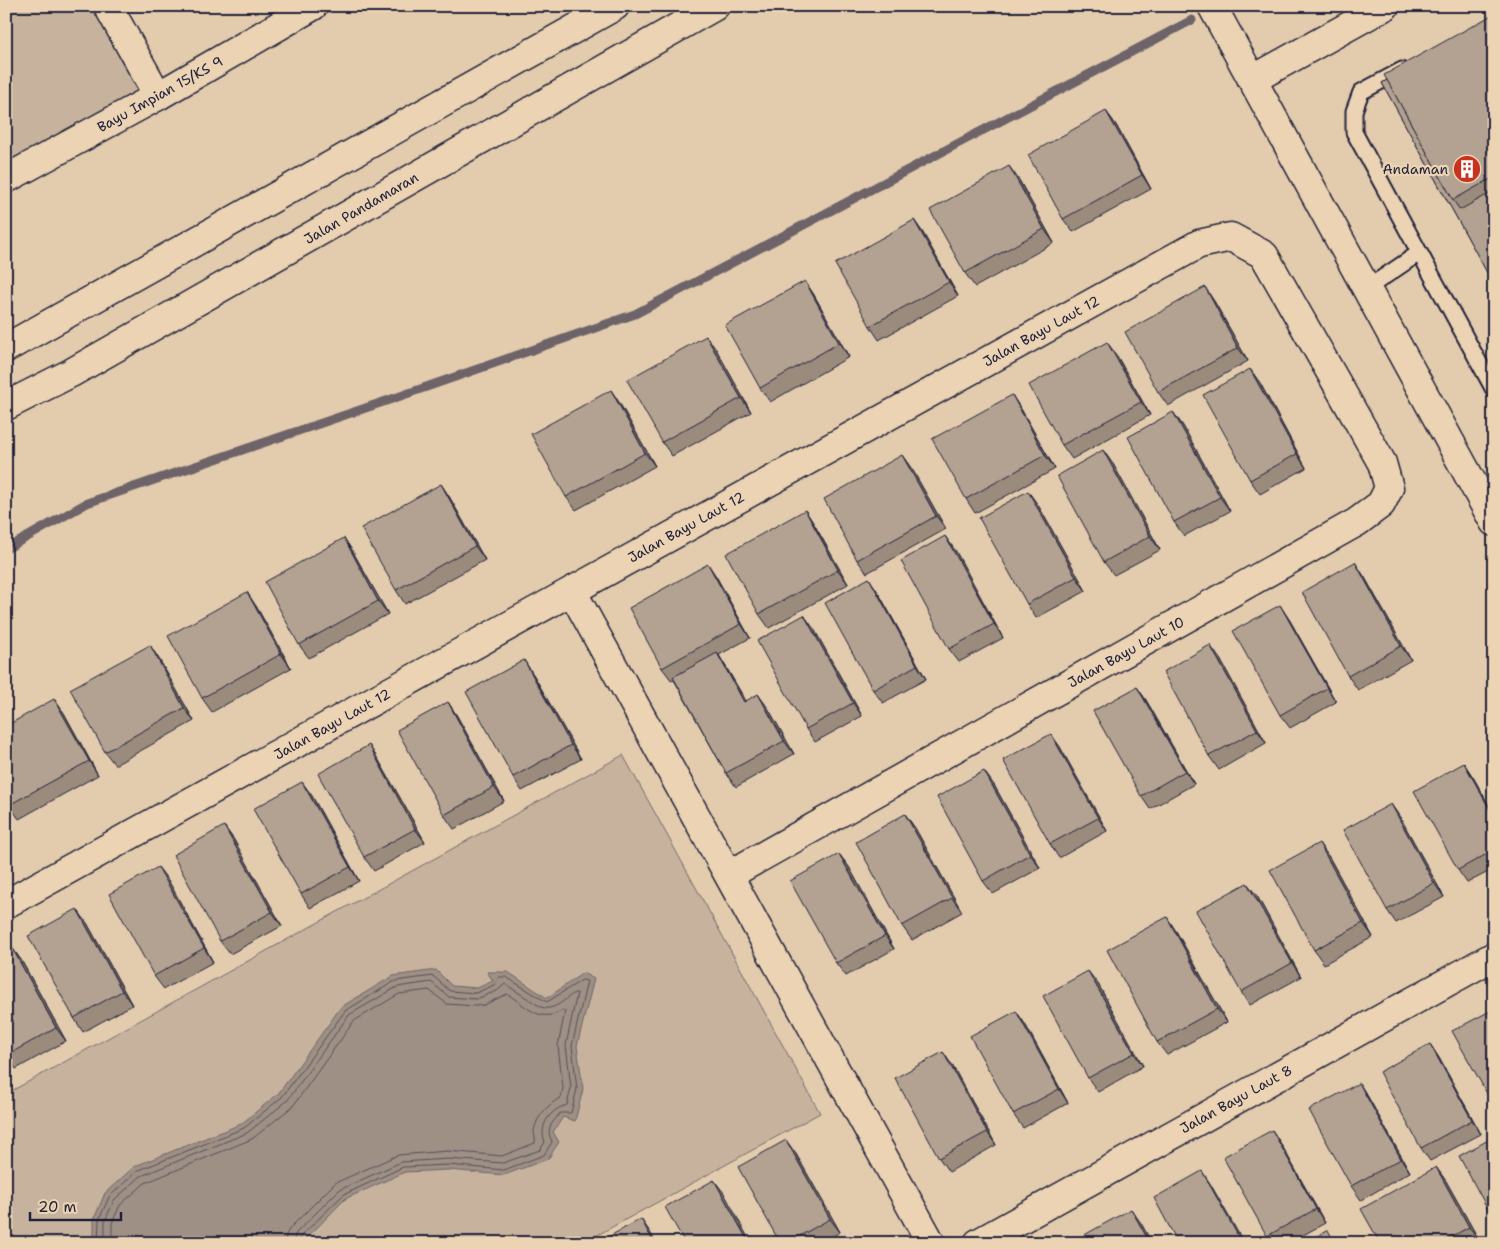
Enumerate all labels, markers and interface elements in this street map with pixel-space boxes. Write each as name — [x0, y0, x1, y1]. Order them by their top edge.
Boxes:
street label: Bayu Impian 15/KS 9 — [94, 52, 226, 136]
building icon: Andaman — [1452, 154, 1482, 184]
place label: Andaman — [1382, 160, 1448, 178]
street label: Jalan Pandamaran — [301, 168, 422, 248]
street label: Jalan Bayu Laut 12 — [980, 292, 1102, 370]
street label: Jalan Bayu Laut 12 — [625, 488, 747, 566]
street label: Jalan Bayu Laut 10 — [1064, 612, 1188, 692]
street label: Jalan Bayu Laut 12 — [271, 685, 393, 763]
street label: Jalan Bayu Laut 8 — [1177, 1061, 1295, 1137]
scale bar — [30, 1189, 121, 1221]
text: 20 m — [38, 1197, 77, 1217]

